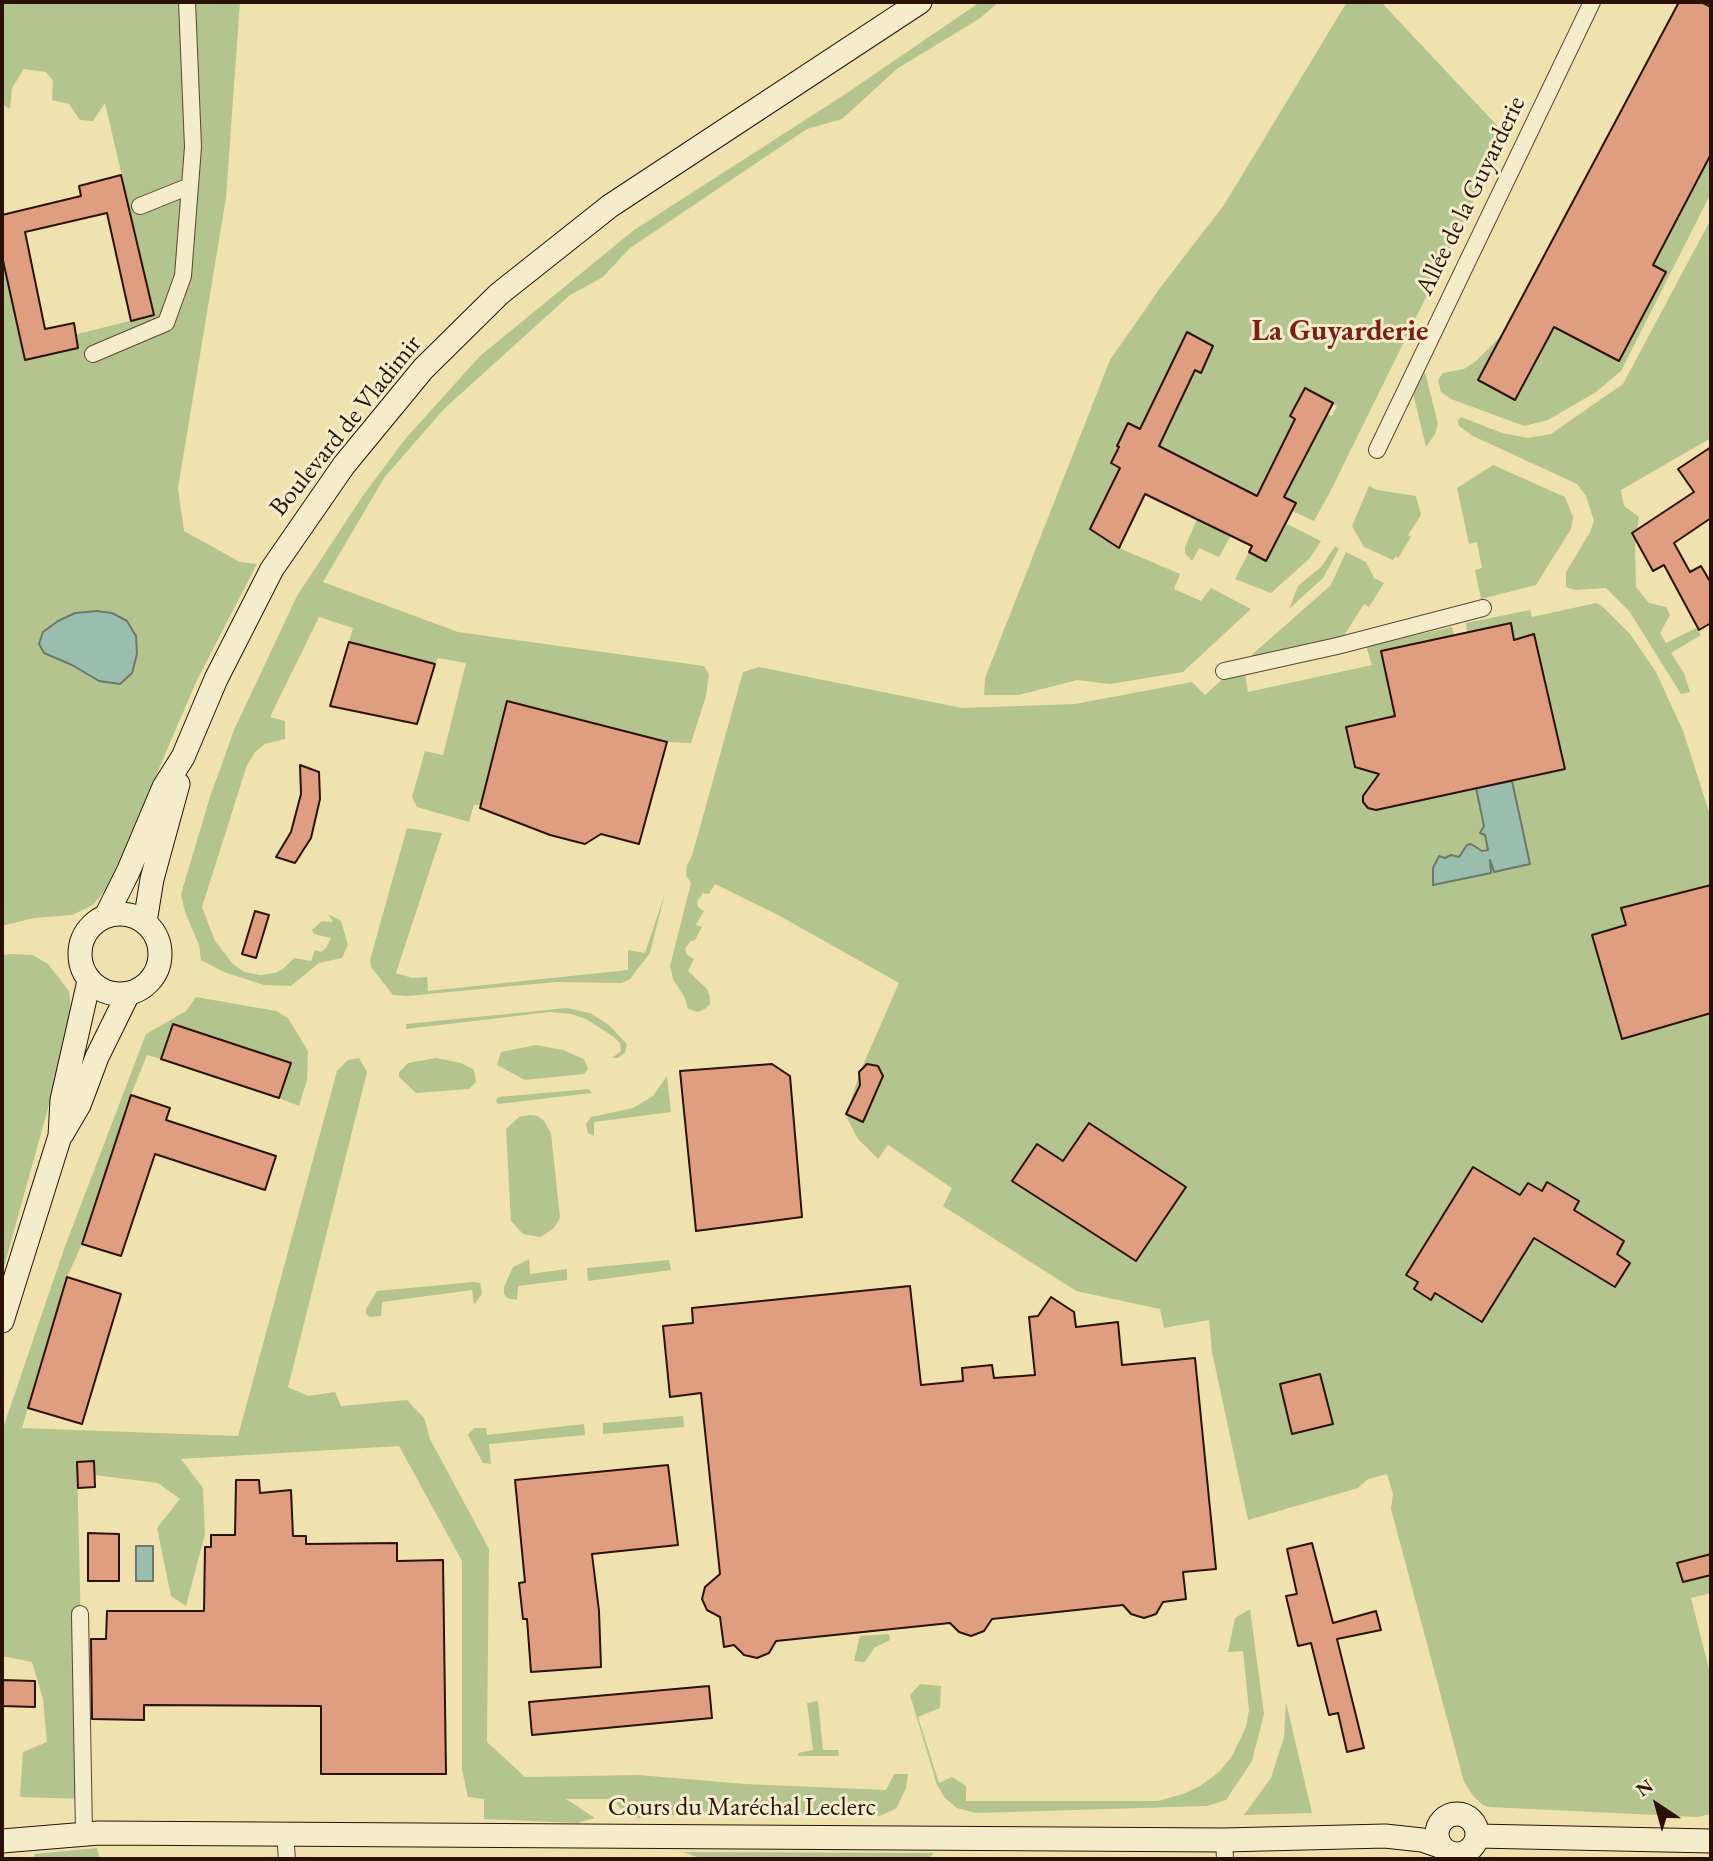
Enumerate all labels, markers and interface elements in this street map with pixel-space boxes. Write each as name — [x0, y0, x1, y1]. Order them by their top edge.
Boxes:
street label: Allée de la Guyarderie — [1409, 92, 1533, 300]
district label: La Guyarderie — [1251, 314, 1429, 350]
street label: Boulevard de Vladimir — [263, 329, 429, 523]
north arrow — [1622, 1770, 1692, 1840]
text: N — [1631, 1773, 1658, 1802]
street label: Cours du Maréchal Leclerc — [608, 1792, 876, 1824]

